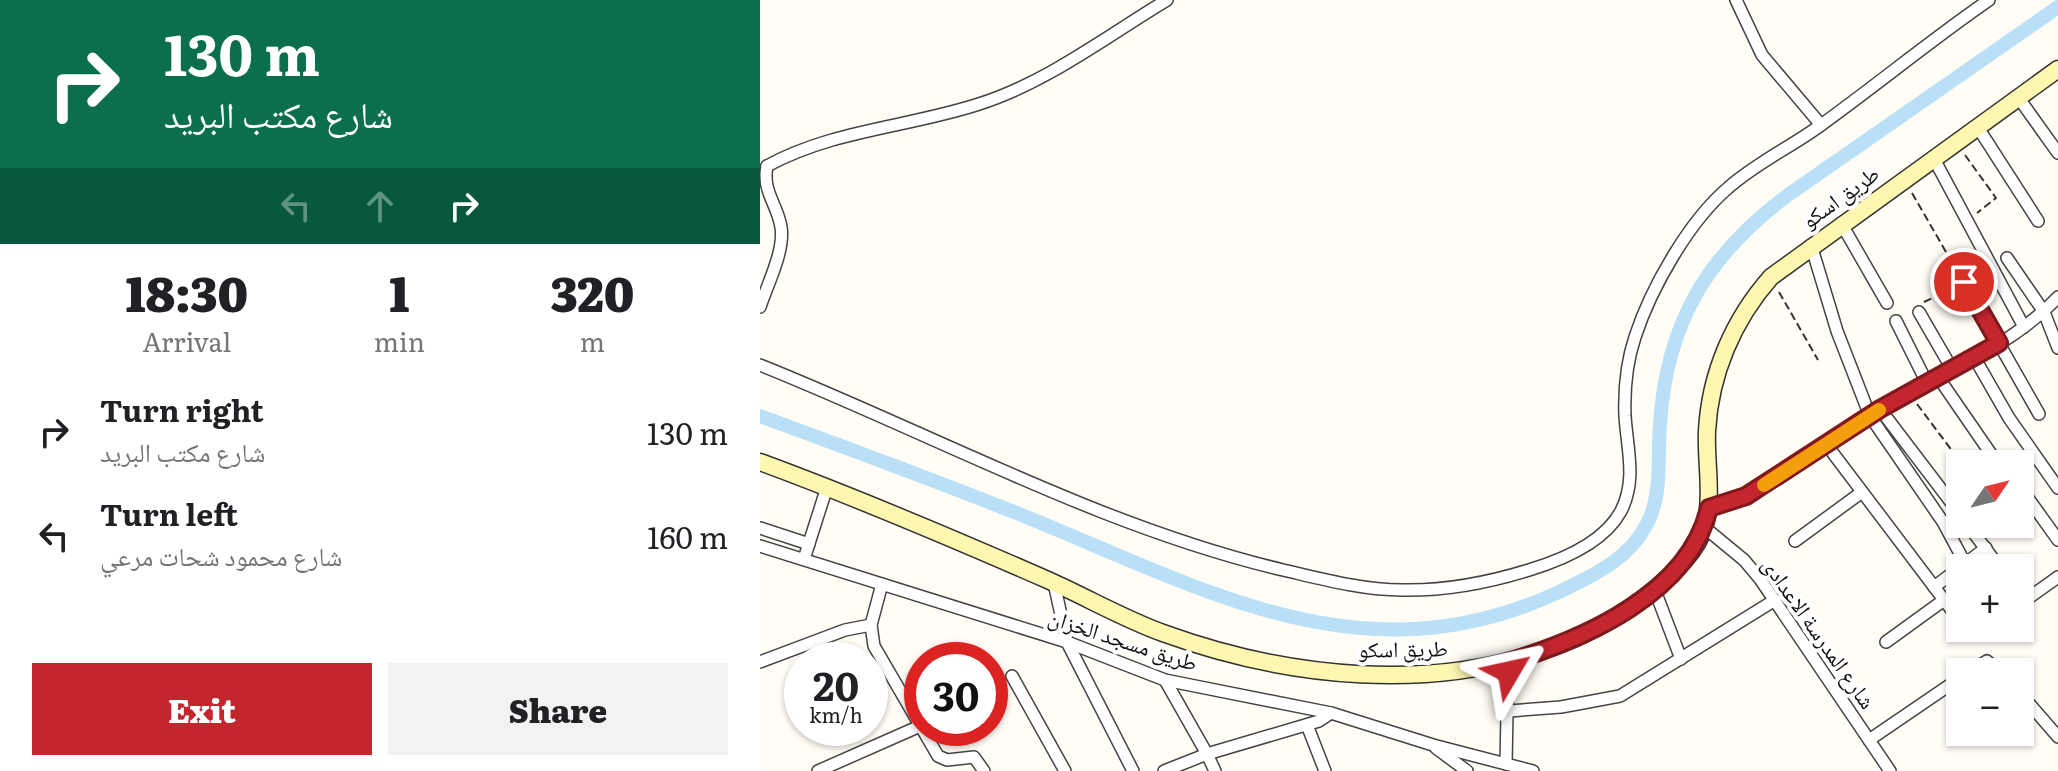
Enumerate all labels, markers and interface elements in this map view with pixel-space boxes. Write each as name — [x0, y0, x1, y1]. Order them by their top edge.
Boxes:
text: 130 m — [164, 10, 320, 93]
icon: right — [32, 32, 136, 136]
text: شارع مكتب البريد — [164, 86, 393, 139]
street label: طريق اسكو — [1793, 156, 1885, 235]
icon: left — [274, 184, 318, 228]
icon: ahead — [358, 184, 402, 228]
icon: right — [442, 184, 486, 228]
pin — [1930, 248, 1998, 316]
text: 18:30 — [126, 256, 248, 327]
text: 1 — [389, 256, 409, 327]
text: 320 — [550, 256, 634, 327]
icon: arrive — [1942, 260, 1986, 304]
text: Arrival — [142, 321, 231, 360]
text: min — [374, 321, 425, 360]
text: m — [580, 321, 605, 360]
text: Turn right — [100, 387, 264, 431]
icon: right — [32, 410, 76, 454]
text: 130 m — [647, 410, 728, 454]
text: شارع مكتب البريد — [100, 431, 265, 470]
north arrow — [1946, 450, 2034, 538]
map controls — [1946, 450, 2034, 746]
text: Turn left — [100, 491, 238, 535]
icon: left — [32, 514, 76, 558]
text: 160 m — [647, 514, 728, 558]
text: شارع محمود شحات مرعي — [100, 535, 342, 574]
street label: شارع المدرسة الاعدادى — [1755, 549, 1885, 715]
button: + — [1946, 554, 2034, 642]
street label: طريق مسجد الخزان — [1045, 599, 1202, 678]
street label: طريق اسكو — [1358, 630, 1448, 665]
position arrow — [1467, 630, 1551, 714]
speed limit sign: 30 — [904, 642, 1008, 746]
text: 20 — [813, 654, 859, 713]
button: − — [1946, 658, 2034, 746]
button: Exit — [32, 663, 372, 755]
button: Share — [388, 663, 728, 755]
text: km/h — [809, 699, 863, 729]

